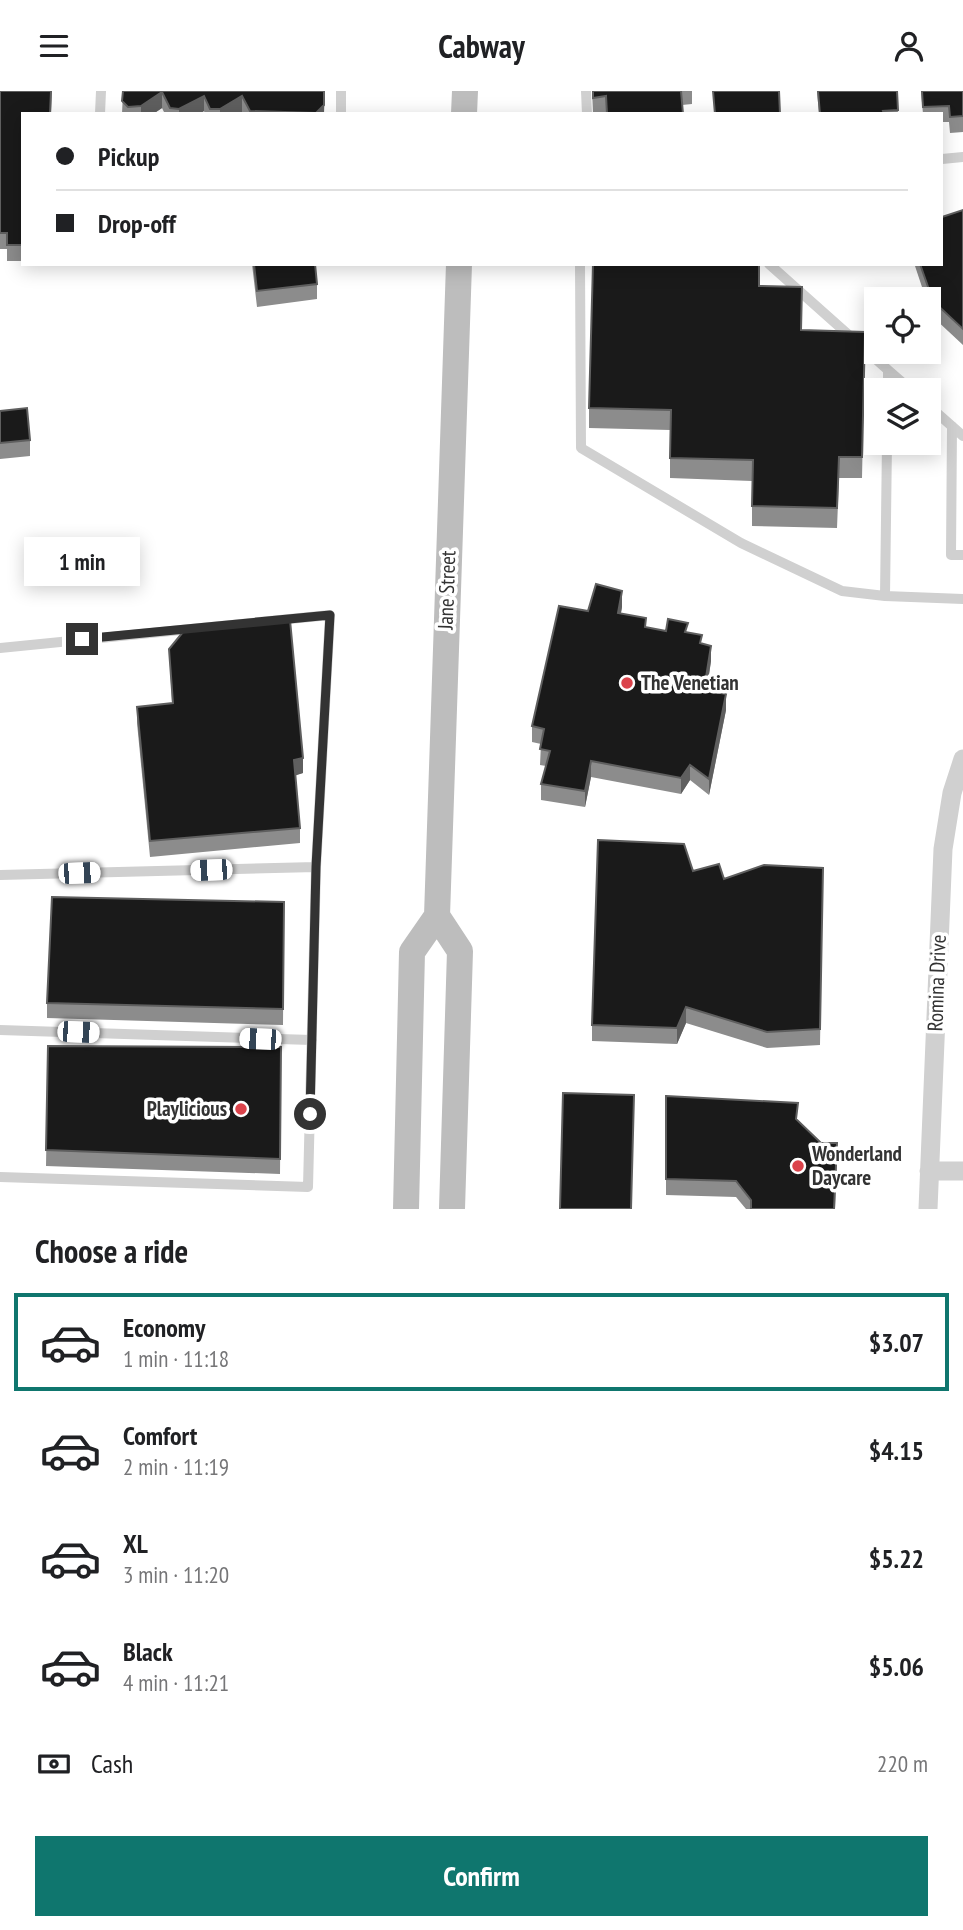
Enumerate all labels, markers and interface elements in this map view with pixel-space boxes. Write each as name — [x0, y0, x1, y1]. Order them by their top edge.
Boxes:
text: Cabway — [438, 25, 525, 67]
icon: menu — [35, 27, 73, 65]
icon: person — [890, 27, 928, 65]
text: Pickup — [98, 140, 159, 173]
text: Drop-off — [98, 207, 176, 240]
map controls — [864, 287, 941, 455]
button: locate — [864, 287, 941, 364]
button: layers — [864, 378, 941, 455]
callout: 1 min — [24, 538, 140, 587]
text: 1 min — [59, 547, 105, 576]
street label: Jane Street — [432, 550, 461, 631]
route end — [66, 623, 98, 655]
place label: The Venetian — [641, 669, 739, 696]
marker: The Venetian — [619, 675, 635, 691]
car — [190, 859, 233, 881]
car — [58, 862, 101, 884]
street label: Romina Drive — [921, 934, 952, 1032]
car — [57, 1021, 100, 1043]
car — [239, 1028, 282, 1050]
place label: Playlicious — [147, 1095, 227, 1122]
route start — [294, 1098, 326, 1130]
marker: Playlicious — [233, 1101, 249, 1117]
place label: Wonderland Daycare — [811, 1140, 902, 1191]
marker: Wonderland Daycare — [790, 1158, 806, 1174]
text: Choose a ride — [35, 1230, 188, 1272]
icon: car — [39, 1311, 102, 1374]
text: Economy — [123, 1311, 205, 1344]
text: $3.07 — [869, 1326, 924, 1359]
text: 1 min · 11:18 — [123, 1344, 229, 1373]
icon: car — [39, 1419, 102, 1482]
text: Comfort — [123, 1419, 197, 1452]
text: $4.15 — [869, 1434, 924, 1467]
text: 2 min · 11:19 — [123, 1452, 229, 1481]
icon: car — [39, 1527, 102, 1590]
text: XL — [123, 1527, 148, 1560]
text: $5.22 — [869, 1542, 924, 1575]
text: 3 min · 11:20 — [123, 1560, 229, 1589]
icon: car — [39, 1635, 102, 1698]
text: Black — [123, 1635, 173, 1668]
text: $5.06 — [869, 1650, 924, 1683]
text: 4 min · 11:21 — [123, 1668, 229, 1697]
icon: cash — [35, 1745, 73, 1783]
text: Cash — [91, 1747, 133, 1780]
text: 220 m — [877, 1749, 928, 1778]
button: Confirm — [35, 1836, 928, 1916]

